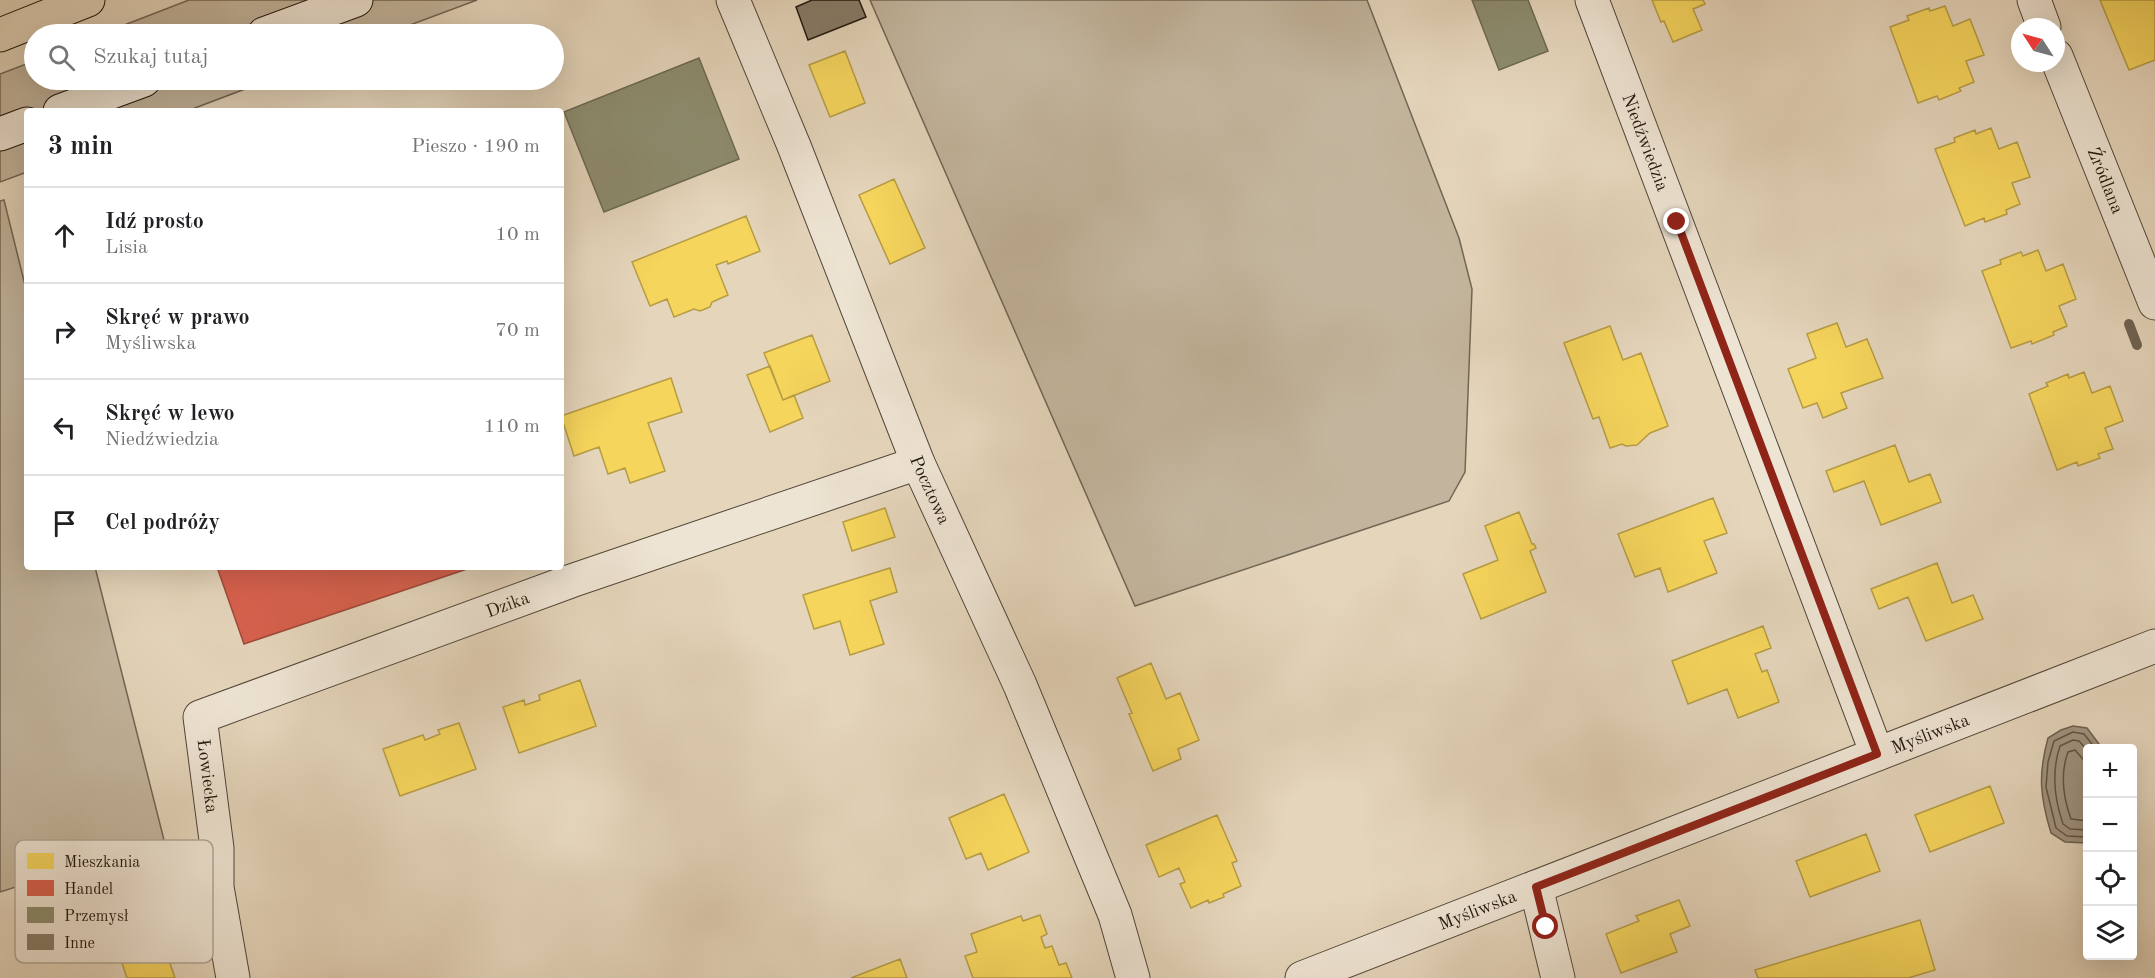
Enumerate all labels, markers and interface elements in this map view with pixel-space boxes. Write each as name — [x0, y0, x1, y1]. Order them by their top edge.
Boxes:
north arrow — [2011, 18, 2065, 72]
search box — [24, 24, 564, 90]
icon: search — [45, 41, 78, 74]
text: Szukaj tutaj — [93, 46, 209, 68]
street label: Niedźwiedzia — [1618, 91, 1671, 194]
text: 3 min — [48, 134, 113, 160]
text: Pieszo · 190 m — [411, 137, 540, 157]
street label: Źródlana — [2084, 143, 2126, 217]
route end — [1663, 208, 1689, 234]
text: Idź prosto — [105, 211, 204, 233]
icon: ahead — [48, 219, 81, 252]
text: 10 m — [495, 225, 540, 245]
text: Lisia — [105, 238, 148, 258]
text: Skręć w prawo — [105, 307, 250, 329]
icon: right — [48, 315, 81, 348]
text: 70 m — [495, 321, 540, 341]
text: Myśliwska — [105, 334, 196, 354]
text: Skręć w lewo — [105, 403, 235, 425]
icon: left — [48, 411, 81, 444]
text: 110 m — [484, 417, 540, 437]
text: Niedźwiedzia — [105, 430, 219, 450]
street label: Pocztowa — [906, 453, 953, 527]
icon: arrive — [48, 507, 81, 540]
text: Cel podróży — [105, 512, 220, 534]
street label: Dzika — [484, 589, 532, 621]
street label: Myśliwska — [1889, 711, 1972, 758]
street label: Łowiecka — [194, 738, 220, 814]
map controls — [2083, 744, 2137, 960]
button: + — [2083, 744, 2137, 798]
button: − — [2083, 798, 2137, 852]
legend — [15, 840, 213, 963]
button: locate — [2083, 852, 2137, 906]
text: Mieszkania — [64, 855, 140, 871]
text: Handel — [64, 882, 113, 898]
street label: Myśliwska — [1436, 887, 1519, 934]
button: layers — [2083, 906, 2137, 960]
text: Przemysł — [64, 909, 129, 925]
route start — [1532, 913, 1558, 939]
text: Inne — [64, 936, 95, 952]

